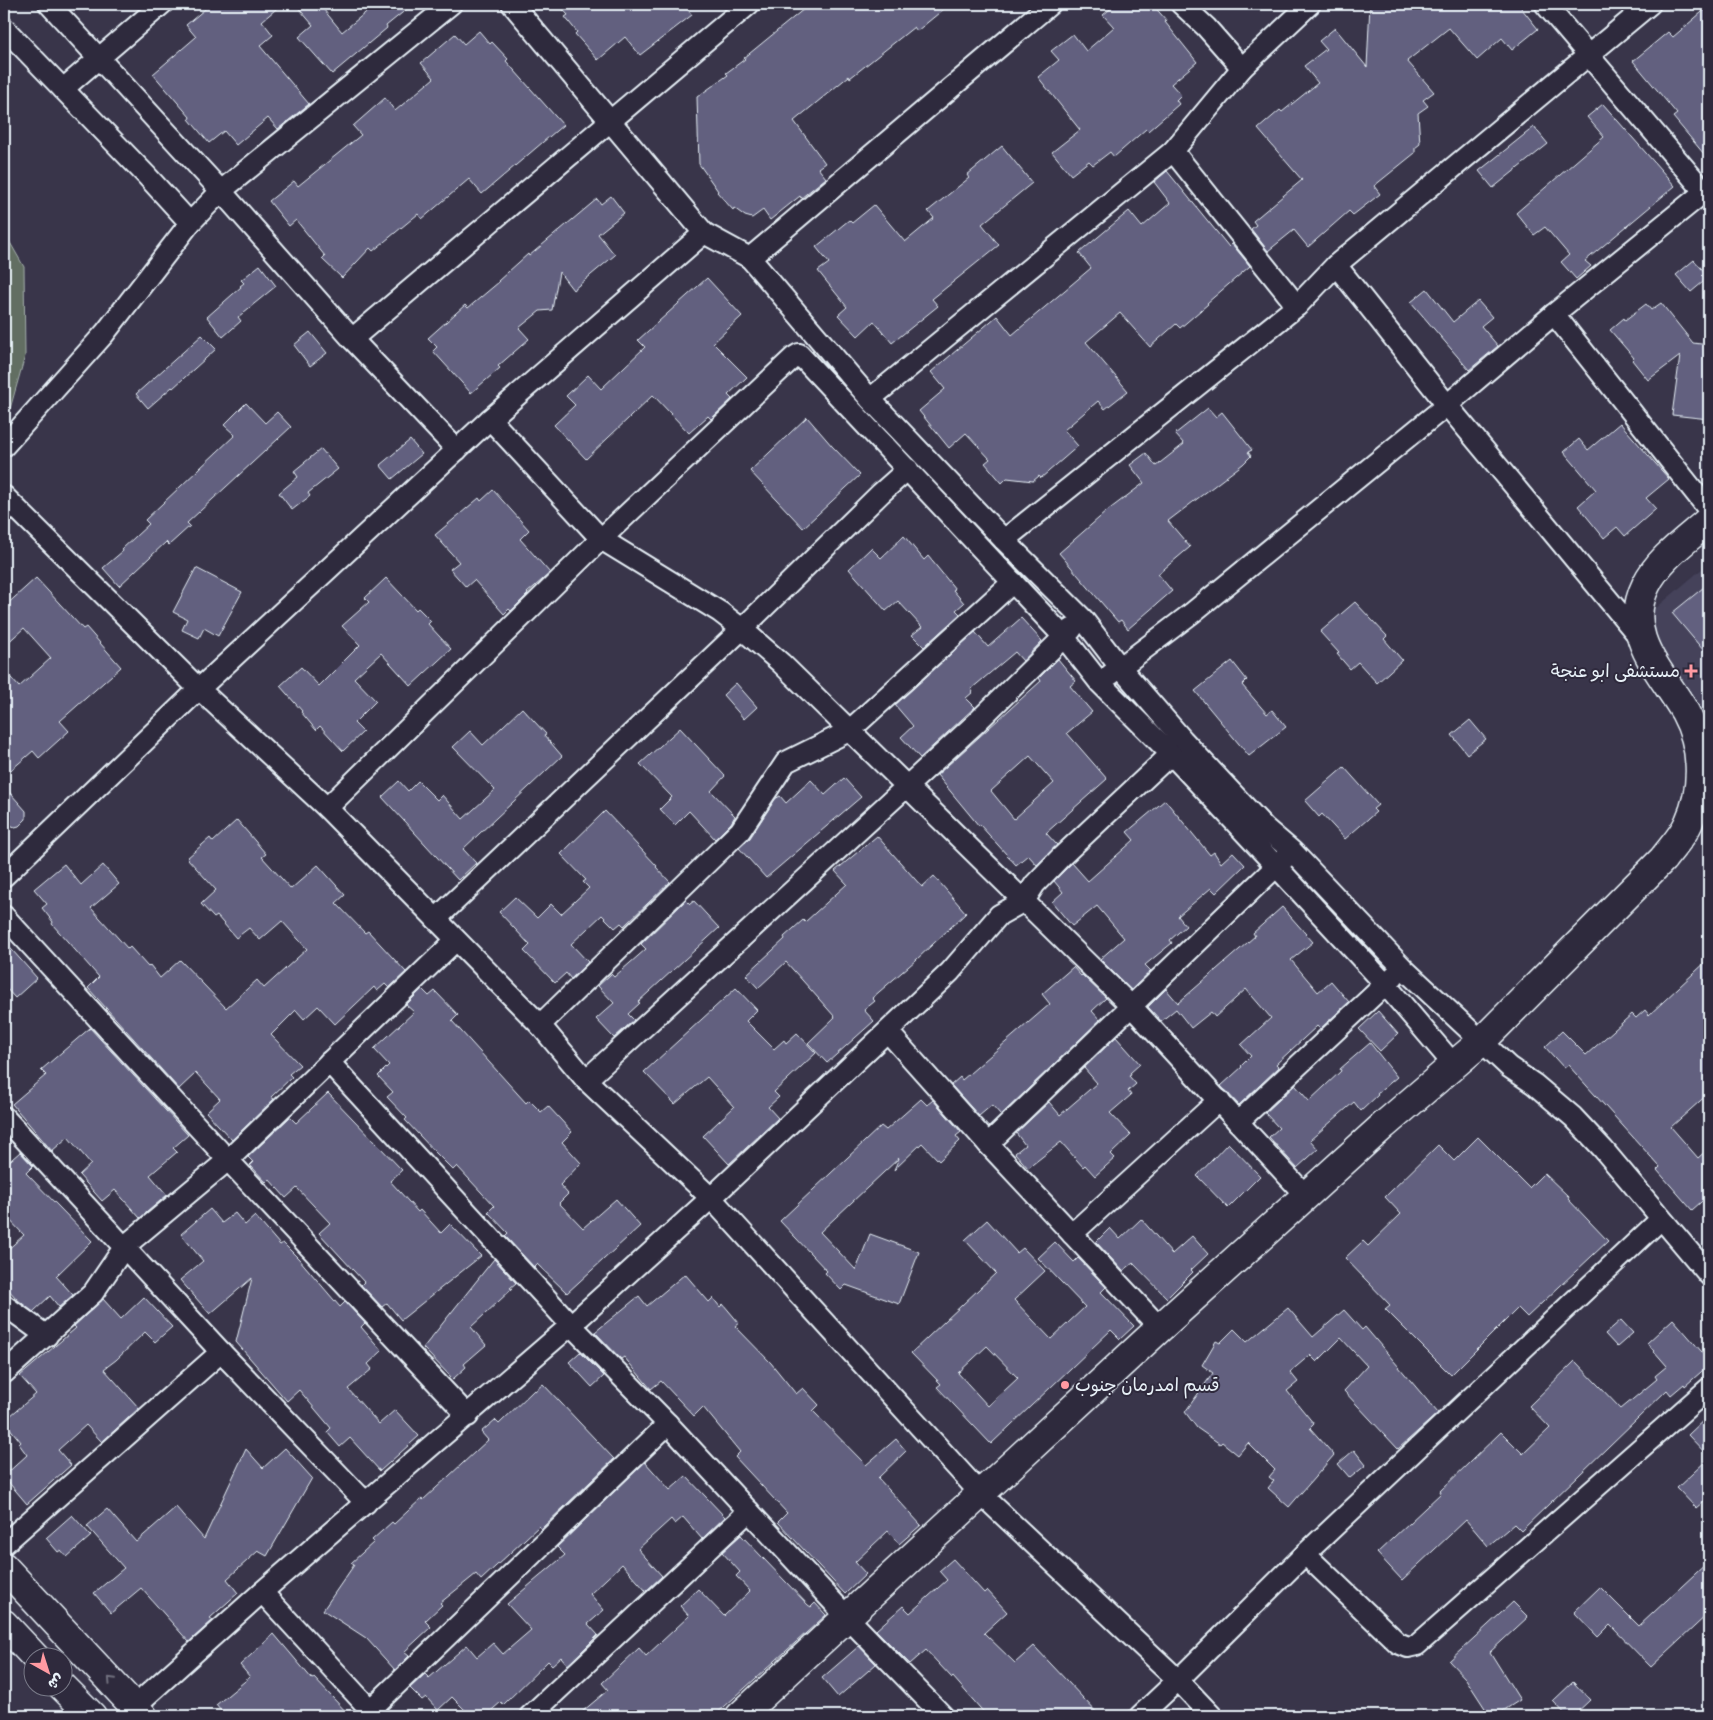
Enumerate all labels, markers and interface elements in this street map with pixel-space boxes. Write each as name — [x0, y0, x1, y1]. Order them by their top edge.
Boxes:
place label: مستشفى ابو عنجة — [1551, 660, 1680, 686]
marker: مستشفى ابو عنجة — [1684, 664, 1698, 678]
place label: قسم امدرمان جنوب — [1075, 1374, 1219, 1400]
marker: قسم امدرمان جنوب — [1059, 1379, 1071, 1391]
north arrow — [22, 1648, 72, 1698]
text: ش — [43, 1668, 68, 1694]
one-way arrow — [108, 1677, 117, 1686]

